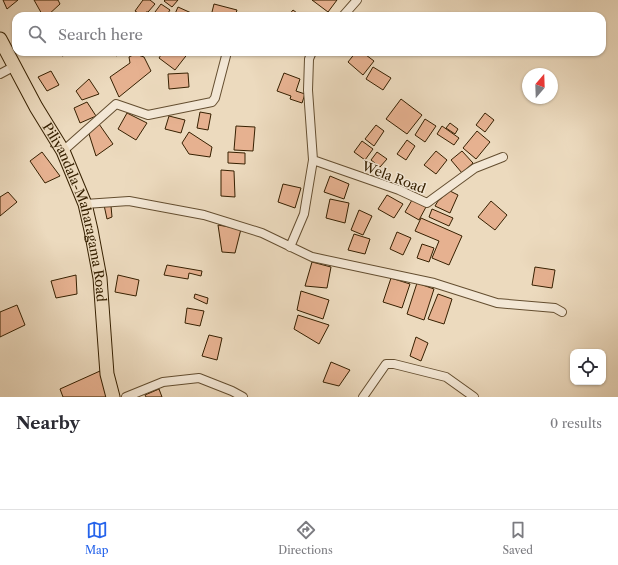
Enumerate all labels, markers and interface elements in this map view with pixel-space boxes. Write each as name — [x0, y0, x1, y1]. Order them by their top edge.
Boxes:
search box — [12, 12, 606, 56]
icon: search — [26, 23, 48, 45]
text: Search here — [58, 25, 143, 44]
north arrow — [522, 68, 558, 104]
street label: Piliyandala-Maharagama Road — [39, 120, 110, 303]
street label: Wela Road — [359, 157, 428, 196]
map controls — [570, 349, 606, 385]
button: locate — [570, 349, 606, 385]
text: Nearby — [16, 413, 80, 433]
text: 0 results — [550, 415, 602, 431]
tab: Map — [85, 519, 109, 557]
tab: Directions — [278, 519, 333, 557]
tab: Saved — [503, 519, 533, 557]

